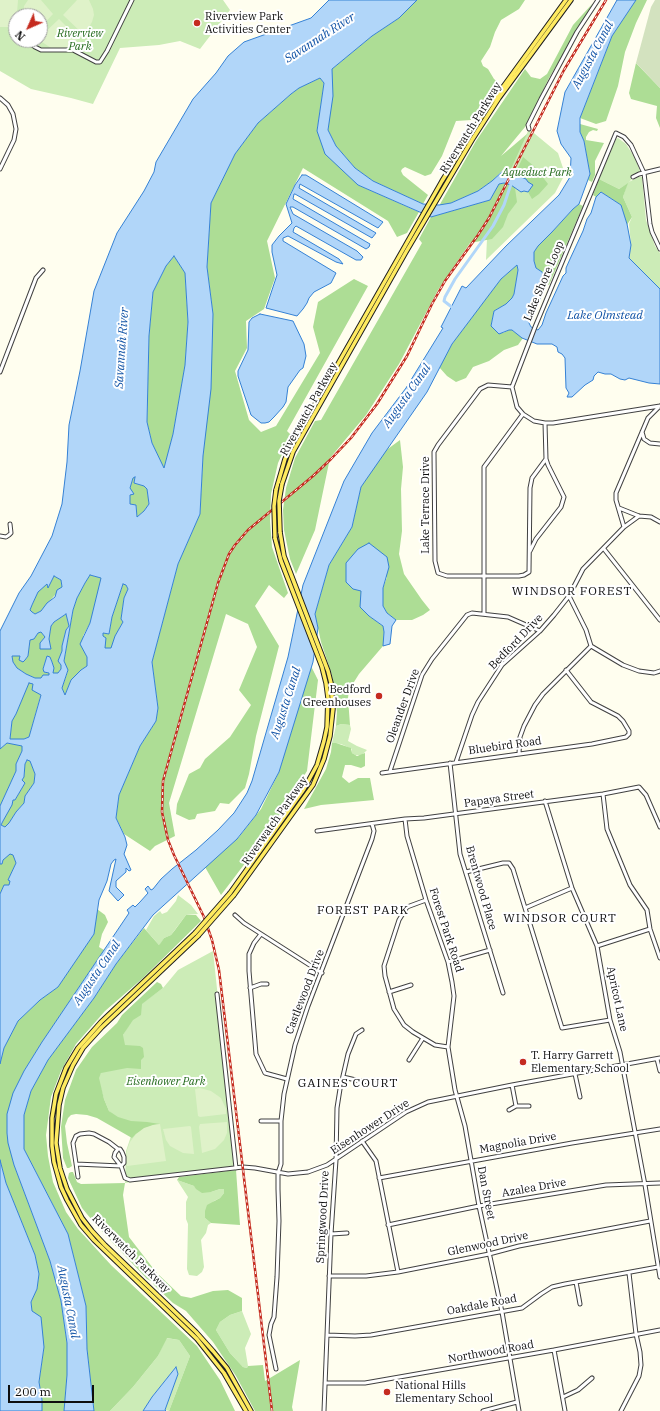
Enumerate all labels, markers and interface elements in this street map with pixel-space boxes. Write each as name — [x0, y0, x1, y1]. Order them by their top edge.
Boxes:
north arrow — [8, 8, 48, 48]
place label: Riverview Park Activities Center — [205, 10, 291, 36]
water label: Savannah River — [282, 10, 358, 66]
marker: Riverview Park Activities Center — [192, 18, 202, 28]
water label: Augusta Canal — [569, 19, 617, 91]
park label: Riverview Park — [57, 27, 103, 53]
text: N — [12, 28, 28, 44]
street label: Riverwatch Parkway — [438, 80, 504, 176]
park label: Aqueduct Park — [502, 166, 572, 180]
street label: Lake Shore Loop — [521, 239, 567, 323]
water label: Savannah River — [112, 307, 132, 389]
water label: Lake Olmstead — [567, 309, 643, 323]
street label: Riverwatch Parkway — [278, 360, 340, 458]
water label: Augusta Canal — [380, 361, 434, 431]
street label: Lake Terrace Drive — [419, 456, 433, 554]
district label: WINDSOR FOREST — [512, 585, 632, 599]
street label: Bedford Drive — [486, 612, 546, 672]
water label: Augusta Canal — [268, 665, 304, 741]
street label: Oleander Drive — [383, 667, 423, 745]
place label: Bedford Greenhouses — [303, 683, 371, 709]
marker: Bedford Greenhouses — [374, 691, 384, 701]
street label: Bluebird Road — [468, 734, 542, 758]
street label: Riverwatch Parkway — [239, 774, 311, 868]
street label: Papaya Street — [463, 788, 535, 810]
street label: Brentwood Place — [463, 844, 499, 932]
street label: Forest Park Road — [426, 886, 466, 974]
district label: FOREST PARK — [317, 904, 409, 918]
district label: WINDSOR COURT — [503, 912, 617, 926]
water label: Augusta Canal — [70, 938, 124, 1008]
street label: Castlewood Drive — [283, 948, 327, 1036]
street label: Apricot Lane — [604, 965, 630, 1033]
place label: T. Harry Garrett Elementary School — [531, 1049, 629, 1075]
marker: T. Harry Garrett Elementary School — [518, 1057, 528, 1067]
park label: Eisenhower Park — [127, 1075, 205, 1089]
district label: GAINES COURT — [298, 1077, 398, 1091]
street label: Eisenhower Drive — [328, 1097, 412, 1157]
street label: Magnolia Drive — [479, 1130, 557, 1156]
street label: Dan Street — [474, 1165, 498, 1221]
street label: Springwood Drive — [314, 1170, 332, 1264]
street label: Azalea Drive — [501, 1176, 567, 1200]
street label: Riverwatch Parkway — [89, 1212, 173, 1296]
street label: Glenwood Drive — [446, 1229, 530, 1259]
water label: Augusta Canal — [54, 1264, 82, 1340]
street label: Oakdale Road — [446, 1292, 518, 1318]
street label: Northwood Road — [447, 1338, 535, 1366]
scale bar — [10, 1377, 96, 1403]
place label: National Hills Elementary School — [395, 1379, 493, 1405]
text: 200 m — [15, 1384, 51, 1399]
marker: National Hills Elementary School — [382, 1387, 392, 1397]

